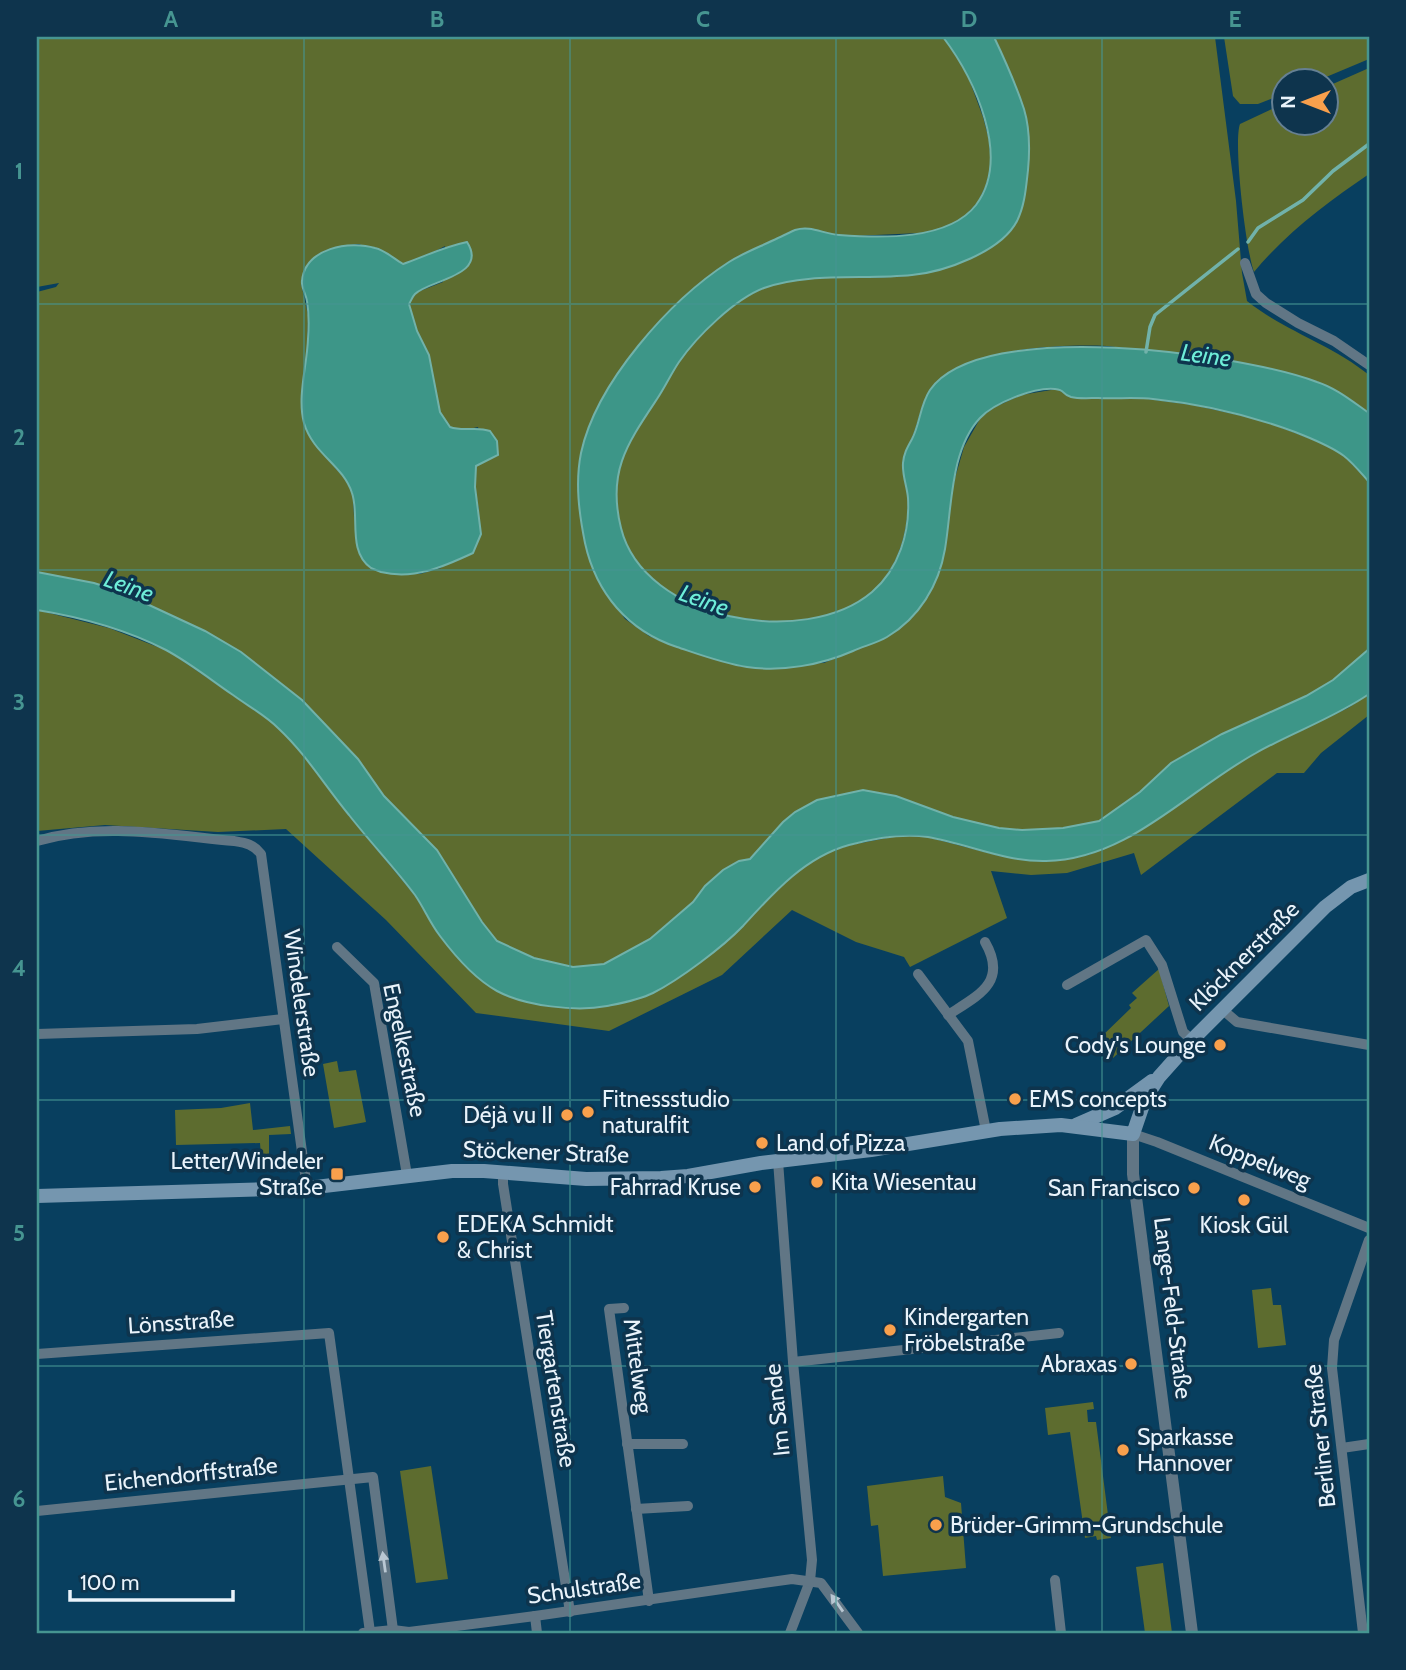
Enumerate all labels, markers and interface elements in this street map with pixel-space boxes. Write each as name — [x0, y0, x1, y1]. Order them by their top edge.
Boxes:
text: A — [164, 5, 179, 33]
text: B — [430, 5, 444, 33]
text: C — [696, 5, 710, 33]
text: D — [961, 5, 977, 33]
text: E — [1228, 5, 1242, 33]
north arrow — [1270, 66, 1340, 136]
text: N — [1277, 95, 1300, 109]
text: 1 — [15, 157, 23, 185]
water label: Leine — [1179, 338, 1233, 372]
text: 2 — [13, 423, 25, 451]
water label: Leine — [100, 564, 158, 608]
water label: Leine — [675, 578, 733, 622]
text: 3 — [13, 688, 25, 716]
street label: Klöcknerstraße — [1183, 895, 1305, 1017]
street label: Windelerstraße — [278, 927, 326, 1079]
text: 4 — [12, 954, 26, 982]
street label: Engelkestraße — [377, 981, 433, 1120]
place label: Cody's Lounge — [1065, 1031, 1206, 1059]
marker: Cody's Lounge — [1212, 1037, 1228, 1053]
place label: Fitnessstudio naturalfit — [602, 1085, 730, 1139]
place label: EMS concepts — [1029, 1085, 1167, 1113]
marker: EMS concepts — [1007, 1091, 1023, 1107]
place label: Déjà vu II — [463, 1101, 553, 1129]
marker: Fitnessstudio naturalfit — [580, 1104, 596, 1120]
marker: Déjà vu II — [559, 1107, 575, 1123]
street label: Koppelweg — [1205, 1128, 1316, 1194]
place label: Land of Pizza — [776, 1129, 905, 1157]
street label: Stöckener Straße — [462, 1135, 630, 1169]
marker: Land of Pizza — [754, 1135, 770, 1151]
place label: Letter/Windeler Straße — [170, 1147, 324, 1201]
marker: Letter/Windeler Straße — [329, 1166, 345, 1182]
place label: Kita Wiesentau — [831, 1168, 977, 1196]
place label: Fahrrad Kruse — [610, 1173, 741, 1201]
marker: Kita Wiesentau — [809, 1174, 825, 1190]
place label: San Francisco — [1048, 1174, 1180, 1202]
marker: Fahrrad Kruse — [747, 1179, 763, 1195]
marker: San Francisco — [1186, 1180, 1202, 1196]
marker: Kiosk Gül — [1236, 1192, 1252, 1208]
place label: EDEKA Schmidt & Christ — [457, 1210, 614, 1264]
place label: Kiosk Gül — [1200, 1211, 1289, 1239]
street label: Lange-Feld-Straße — [1148, 1216, 1198, 1401]
text: 5 — [13, 1219, 25, 1247]
marker: EDEKA Schmidt & Christ — [435, 1229, 451, 1245]
place label: Kindergarten Fröbelstraße — [904, 1303, 1029, 1357]
street label: Lönsstraße — [127, 1304, 235, 1340]
street label: Tiergartenstraße — [530, 1309, 582, 1470]
street label: Mittelweg — [617, 1317, 659, 1416]
marker: Kindergarten Fröbelstraße — [882, 1322, 898, 1338]
place label: Abraxas — [1041, 1350, 1117, 1378]
marker: Abraxas — [1123, 1356, 1139, 1372]
street label: Im Sande — [758, 1362, 796, 1458]
street label: Berliner Straße — [1299, 1363, 1341, 1509]
place label: Sparkasse Hannover — [1137, 1423, 1234, 1477]
marker: Sparkasse Hannover — [1115, 1442, 1131, 1458]
street label: Eichendorffstraße — [103, 1451, 279, 1497]
text: 6 — [13, 1485, 25, 1513]
place label: Brüder-Grimm-Grundschule — [950, 1511, 1224, 1539]
marker: Brüder-Grimm-Grundschule — [928, 1517, 944, 1533]
one-way arrow — [379, 1551, 390, 1573]
scale bar — [70, 1558, 233, 1602]
street label: Schulstraße — [526, 1566, 643, 1610]
text: 100 m — [80, 1570, 139, 1595]
one-way arrow — [830, 1594, 844, 1612]

